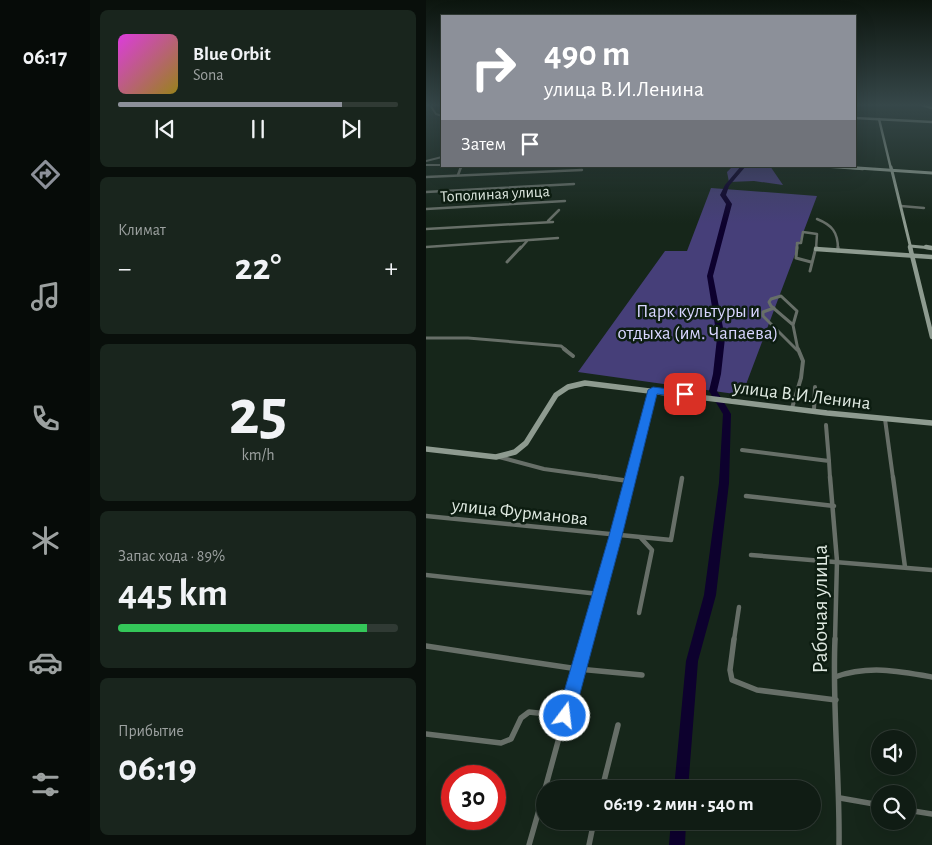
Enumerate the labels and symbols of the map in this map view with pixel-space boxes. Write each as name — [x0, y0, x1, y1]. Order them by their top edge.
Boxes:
street label: Тополиная улица — [440, 183, 550, 206]
park label: Парк культуры и отдыха (им. Чапаева) — [618, 302, 778, 343]
pin — [664, 373, 706, 415]
street label: улица В.И.Ленина — [731, 378, 872, 413]
street label: улица Фурманова — [450, 496, 589, 529]
street label: Рабочая улица — [809, 545, 831, 673]
position arrow — [538, 689, 590, 741]
speed limit sign: 30 — [441, 765, 506, 830]

